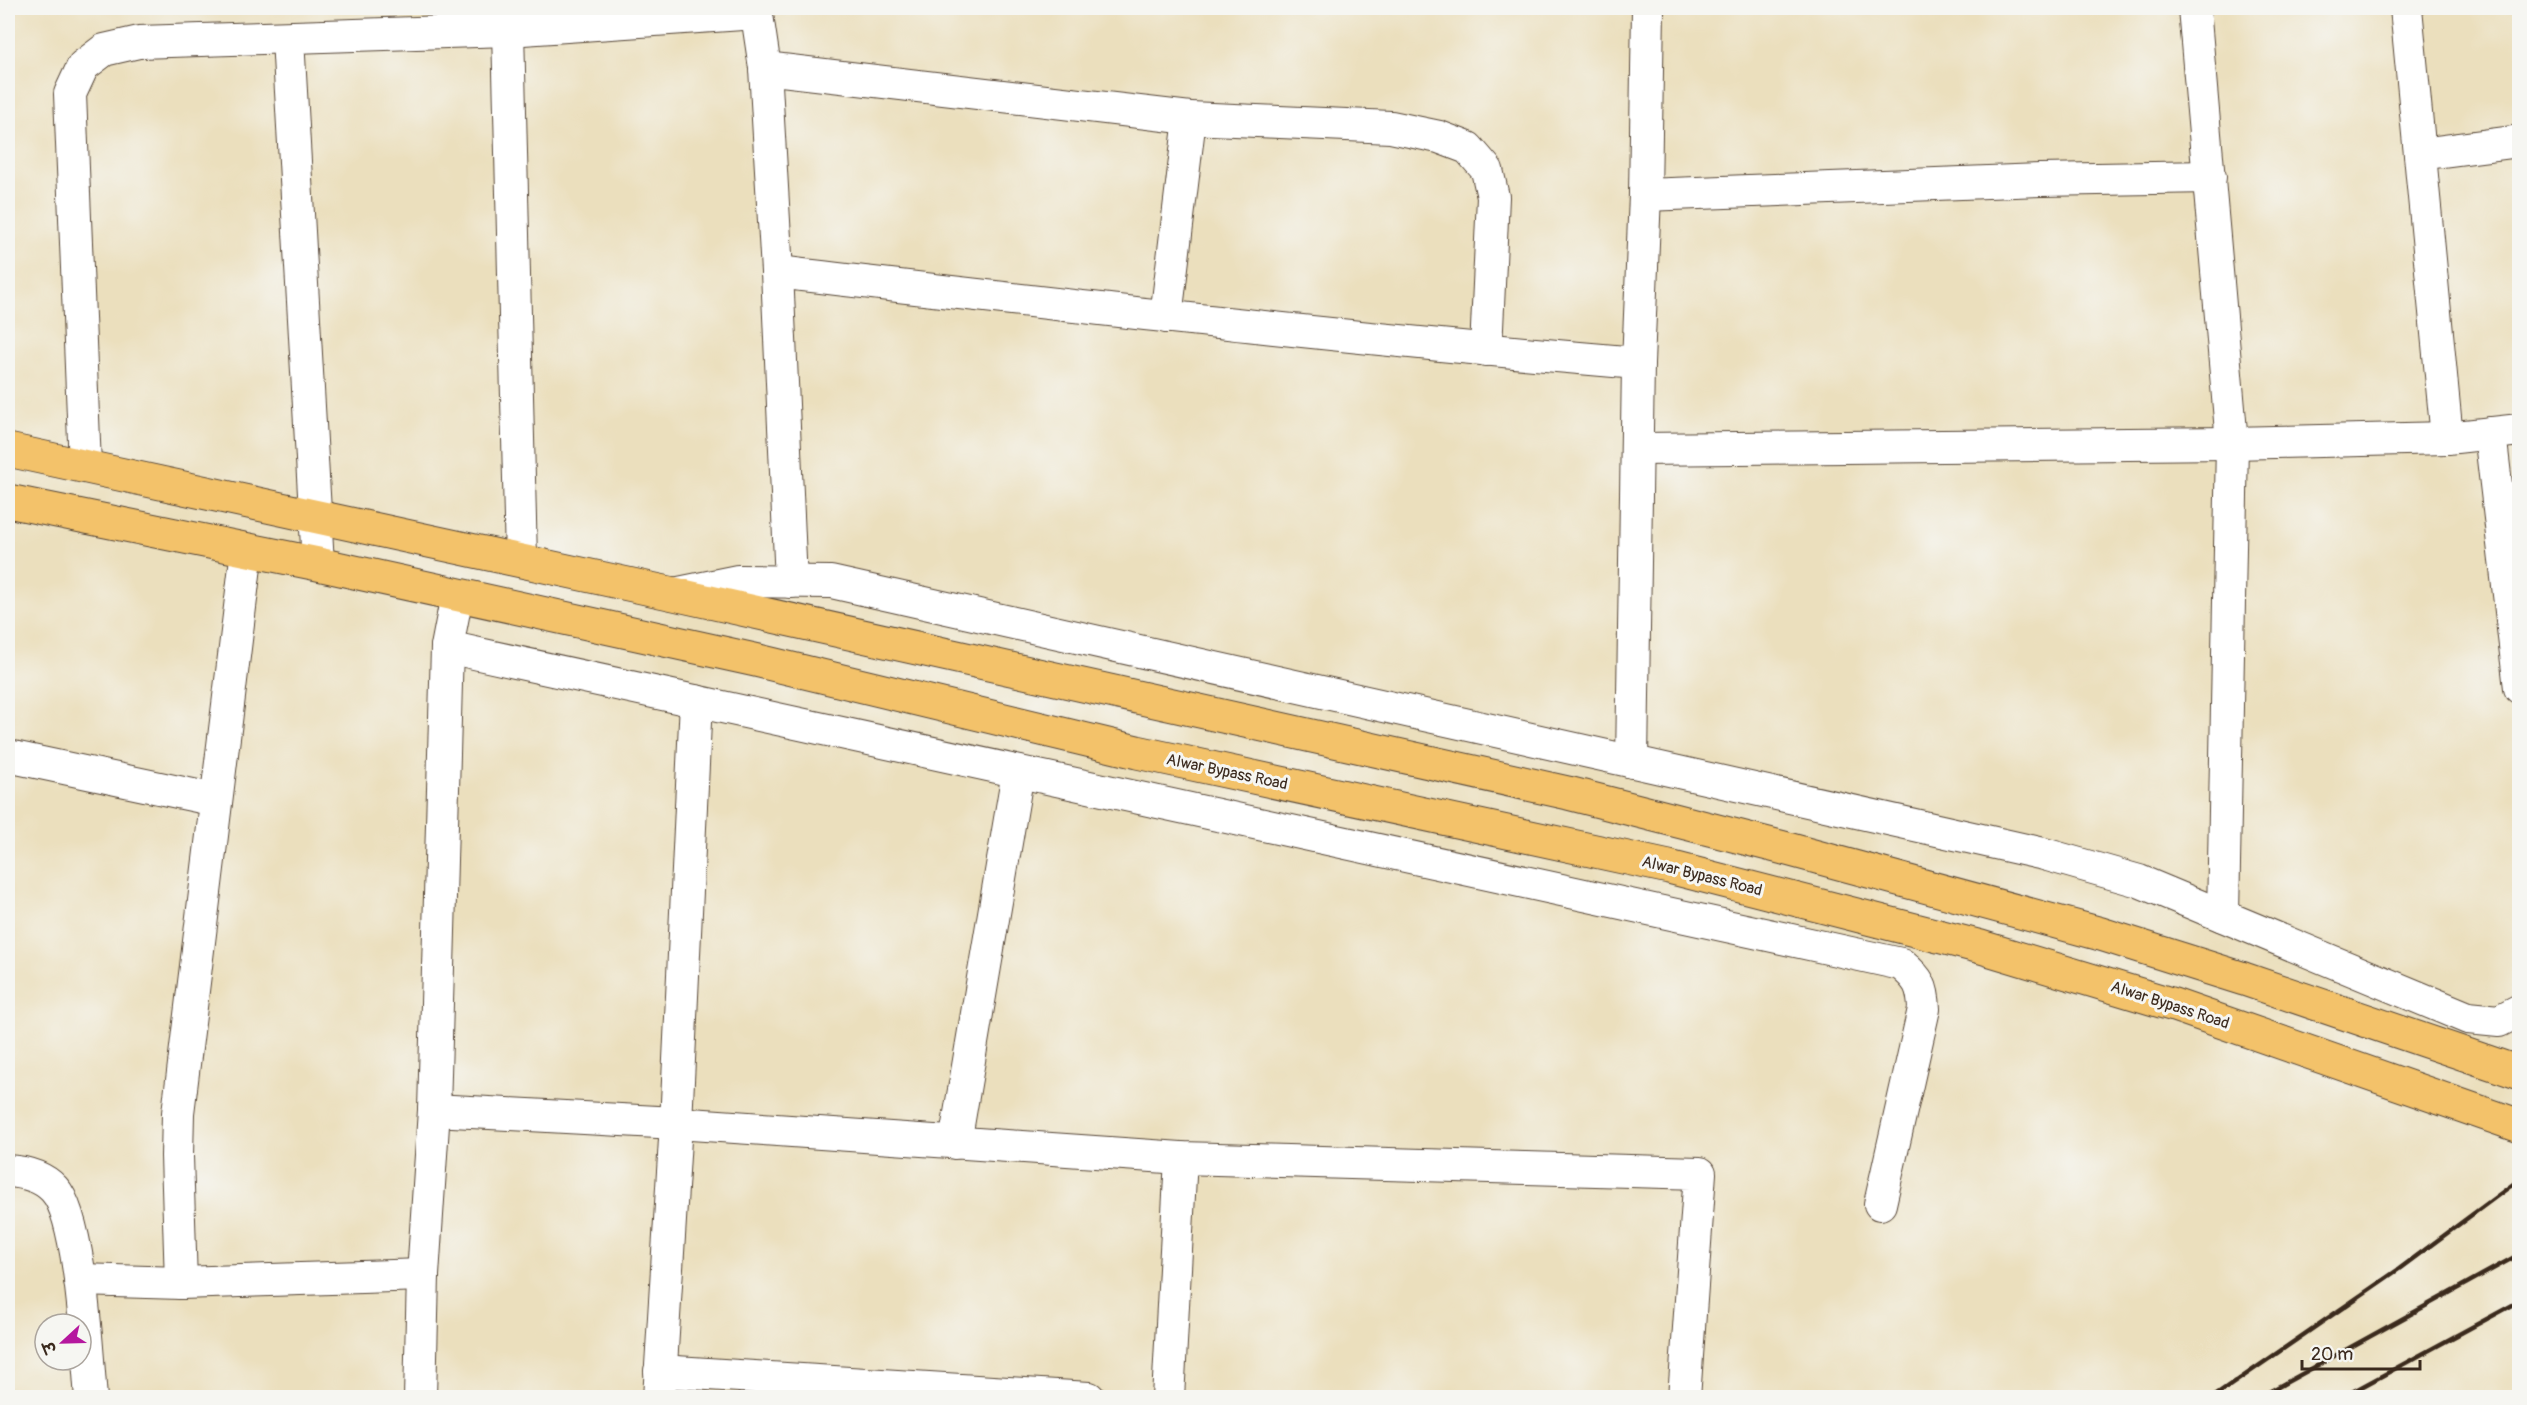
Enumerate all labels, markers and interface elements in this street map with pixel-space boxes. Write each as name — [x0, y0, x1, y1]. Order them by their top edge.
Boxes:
street label: Alwar Bypass Road — [1165, 749, 1289, 795]
street label: Alwar Bypass Road — [1640, 851, 1764, 901]
street label: Alwar Bypass Road — [2108, 976, 2232, 1034]
north arrow — [33, 1312, 93, 1372]
scale bar — [2302, 1333, 2420, 1371]
text: उ — [38, 1337, 62, 1358]
text: 20 m — [2311, 1343, 2353, 1366]

